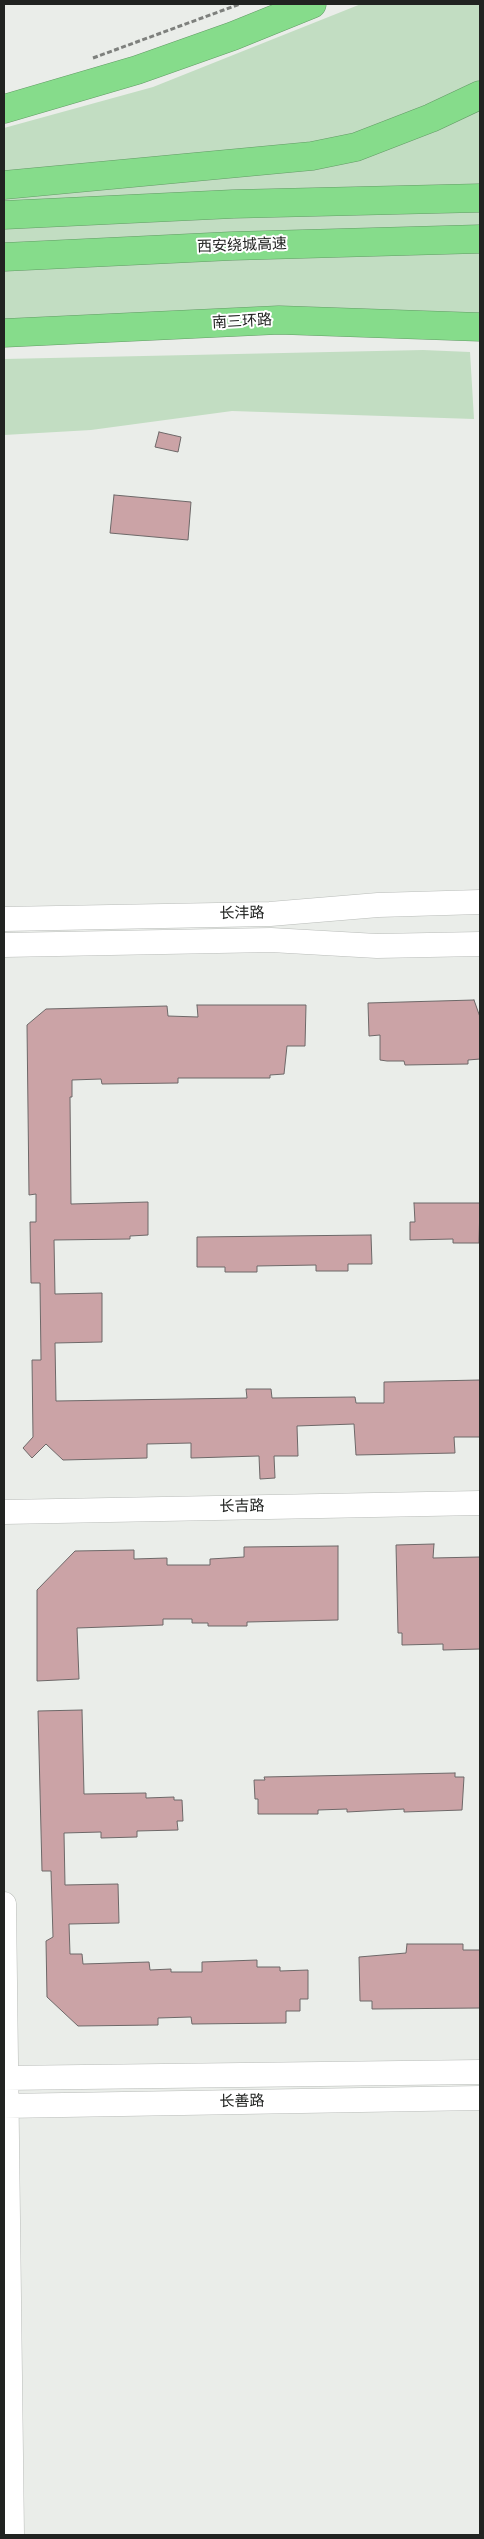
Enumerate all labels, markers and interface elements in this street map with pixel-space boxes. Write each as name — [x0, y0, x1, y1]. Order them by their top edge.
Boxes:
street label: 西安绕城高速 — [197, 235, 287, 257]
street label: 南三环路 — [212, 311, 272, 333]
street label: 长沣路 — [219, 905, 265, 923]
street label: 长吉路 — [219, 1498, 265, 1516]
street label: 长善路 — [219, 2093, 265, 2111]

